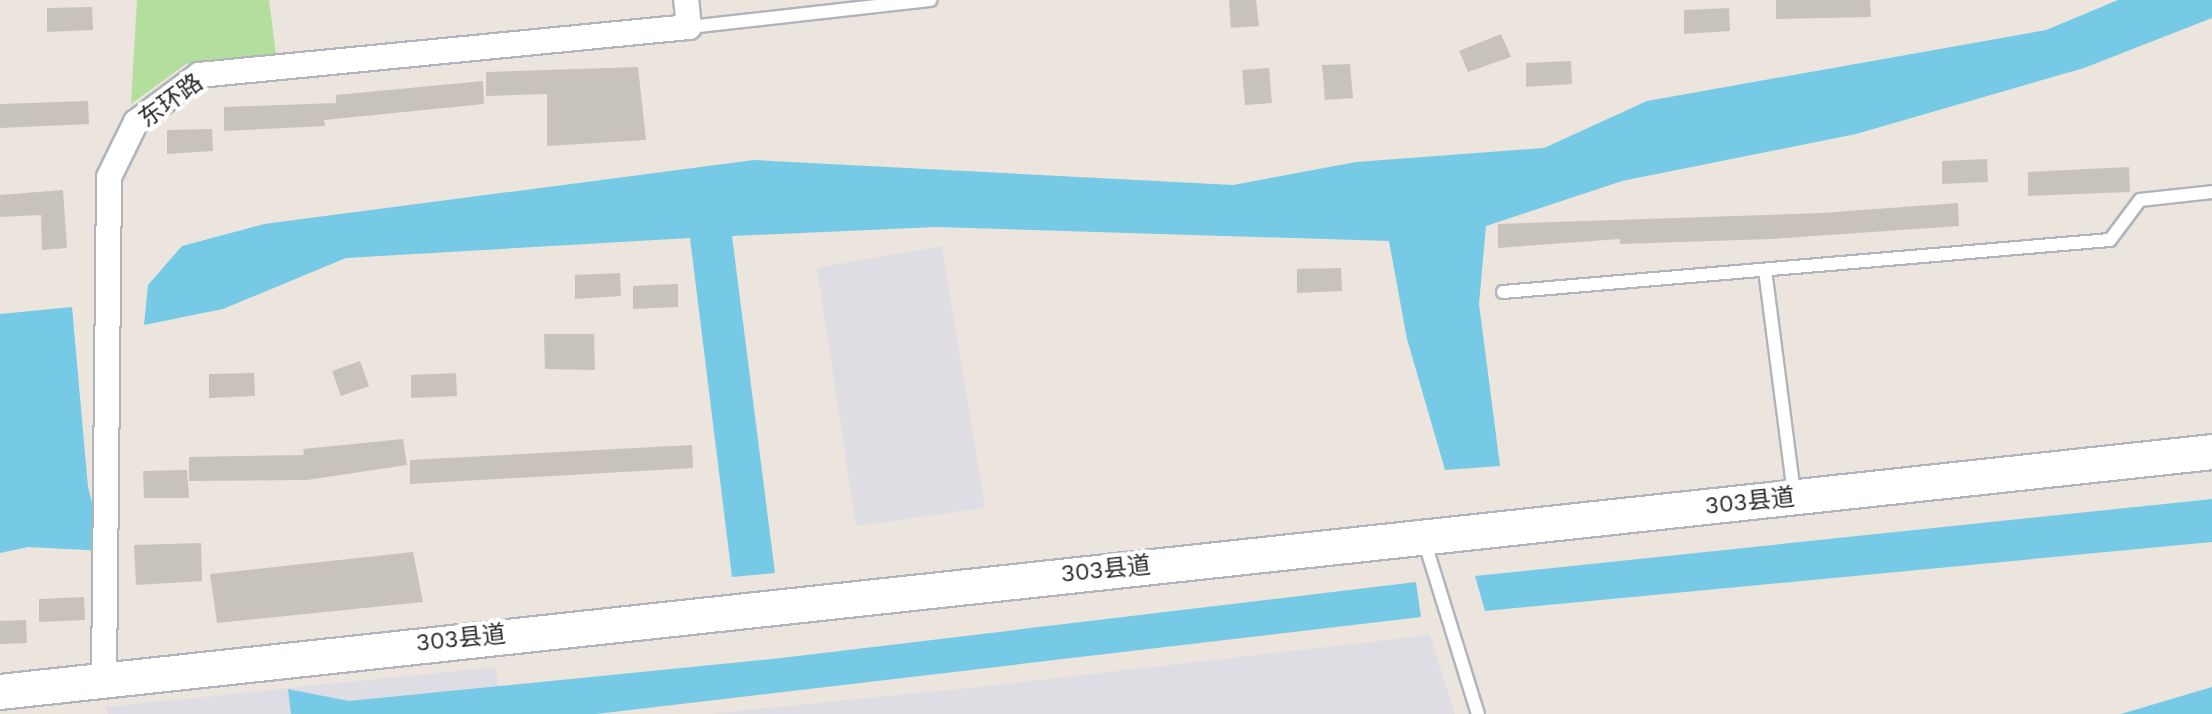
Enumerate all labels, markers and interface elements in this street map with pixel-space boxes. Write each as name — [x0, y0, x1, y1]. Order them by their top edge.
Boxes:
street label: 东环路 — [133, 68, 209, 134]
street label: 303县道 — [1704, 483, 1796, 521]
street label: 303县道 — [1060, 551, 1152, 589]
street label: 303县道 — [415, 620, 507, 658]

